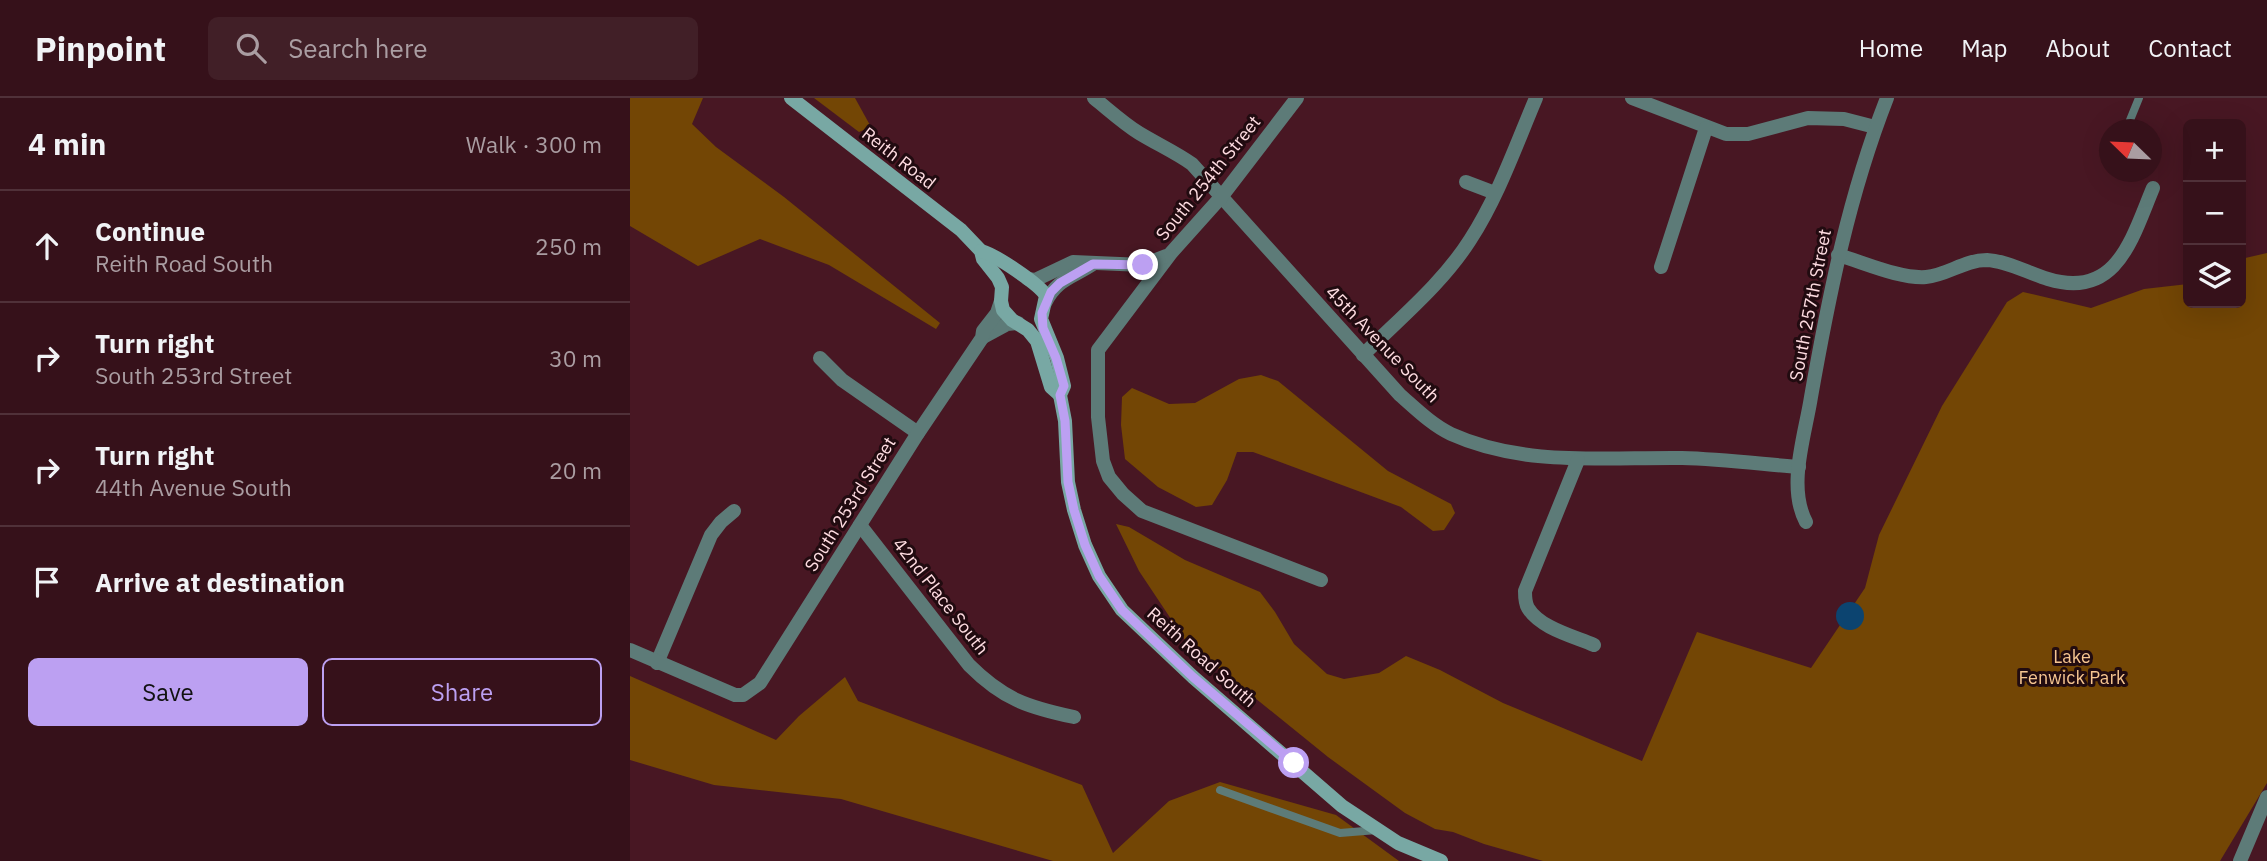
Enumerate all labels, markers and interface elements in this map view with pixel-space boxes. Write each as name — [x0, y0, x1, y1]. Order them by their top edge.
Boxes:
search box — [208, 17, 698, 80]
text: Pinpoint — [35, 27, 166, 70]
icon: search — [232, 29, 270, 67]
text: Search here — [288, 31, 428, 65]
text: Home — [1859, 32, 1923, 64]
text: Map — [1961, 32, 2007, 64]
text: About — [2045, 32, 2110, 64]
text: Contact — [2148, 32, 2232, 64]
street label: South 254th Street — [1151, 111, 1265, 245]
north arrow — [2099, 119, 2162, 182]
map controls — [2183, 119, 2246, 308]
button: + — [2183, 119, 2246, 182]
street label: Reith Road — [857, 122, 941, 194]
text: 4 min — [28, 124, 106, 163]
text: Walk · 300 m — [466, 129, 602, 159]
button: − — [2183, 182, 2246, 245]
text: Continue — [95, 214, 205, 248]
icon: ahead — [28, 227, 66, 265]
street label: South 257th Street — [1784, 227, 1836, 383]
text: 250 m — [535, 231, 602, 261]
button: layers — [2183, 245, 2246, 308]
text: Reith Road South — [95, 248, 273, 278]
route end — [1127, 249, 1158, 280]
street label: 45th Avenue South — [1321, 281, 1445, 407]
text: Turn right — [95, 326, 214, 360]
icon: right — [28, 339, 66, 377]
text: 30 m — [549, 343, 602, 373]
text: South 253rd Street — [95, 360, 292, 390]
street label: South 253rd Street — [799, 432, 901, 576]
text: Turn right — [95, 438, 214, 472]
icon: right — [28, 451, 66, 489]
text: 20 m — [549, 455, 602, 485]
text: 44th Avenue South — [95, 472, 292, 502]
street label: 42nd Place South — [888, 533, 994, 659]
icon: arrive — [28, 563, 66, 601]
text: Arrive at destination — [95, 565, 345, 599]
street label: Reith Road South — [1143, 602, 1261, 712]
park label: Lake Fenwick Park — [2018, 645, 2126, 689]
button: Save — [28, 658, 308, 726]
button: Share — [322, 658, 602, 726]
route start — [1278, 747, 1309, 778]

